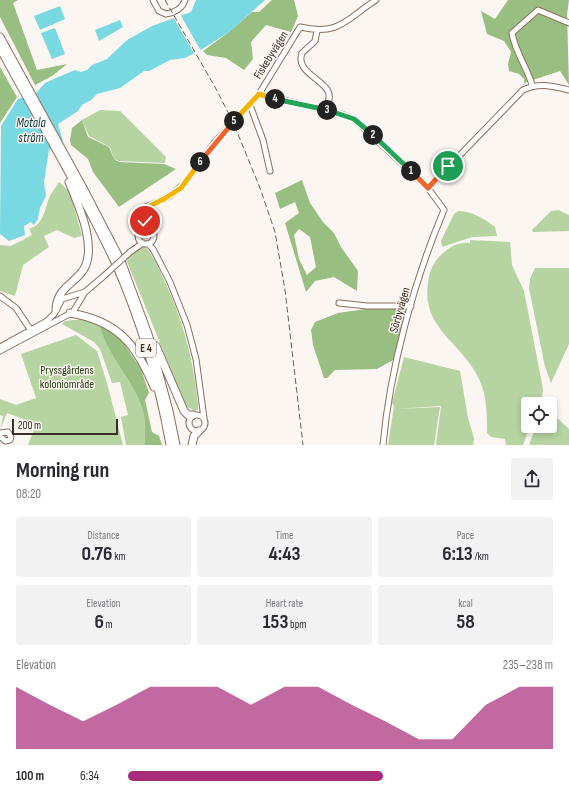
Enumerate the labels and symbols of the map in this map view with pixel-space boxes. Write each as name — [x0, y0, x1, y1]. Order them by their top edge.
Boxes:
street label: Fiskebyvägen — [250, 28, 292, 82]
pin: 4 — [265, 89, 285, 109]
pin: 3 — [317, 100, 337, 120]
pin: 5 — [224, 111, 244, 131]
water label: Motala ström — [16, 115, 46, 146]
pin: 2 — [363, 125, 383, 145]
pin — [431, 149, 465, 183]
pin: 6 — [190, 152, 210, 172]
pin: 1 — [401, 161, 421, 181]
pin — [128, 204, 162, 238]
street label: Sörbyvägen — [386, 285, 414, 335]
road number: E 4 — [136, 339, 156, 357]
park label: Pryssgårdens koloniområde — [40, 363, 94, 392]
scale bar — [12, 417, 118, 436]

